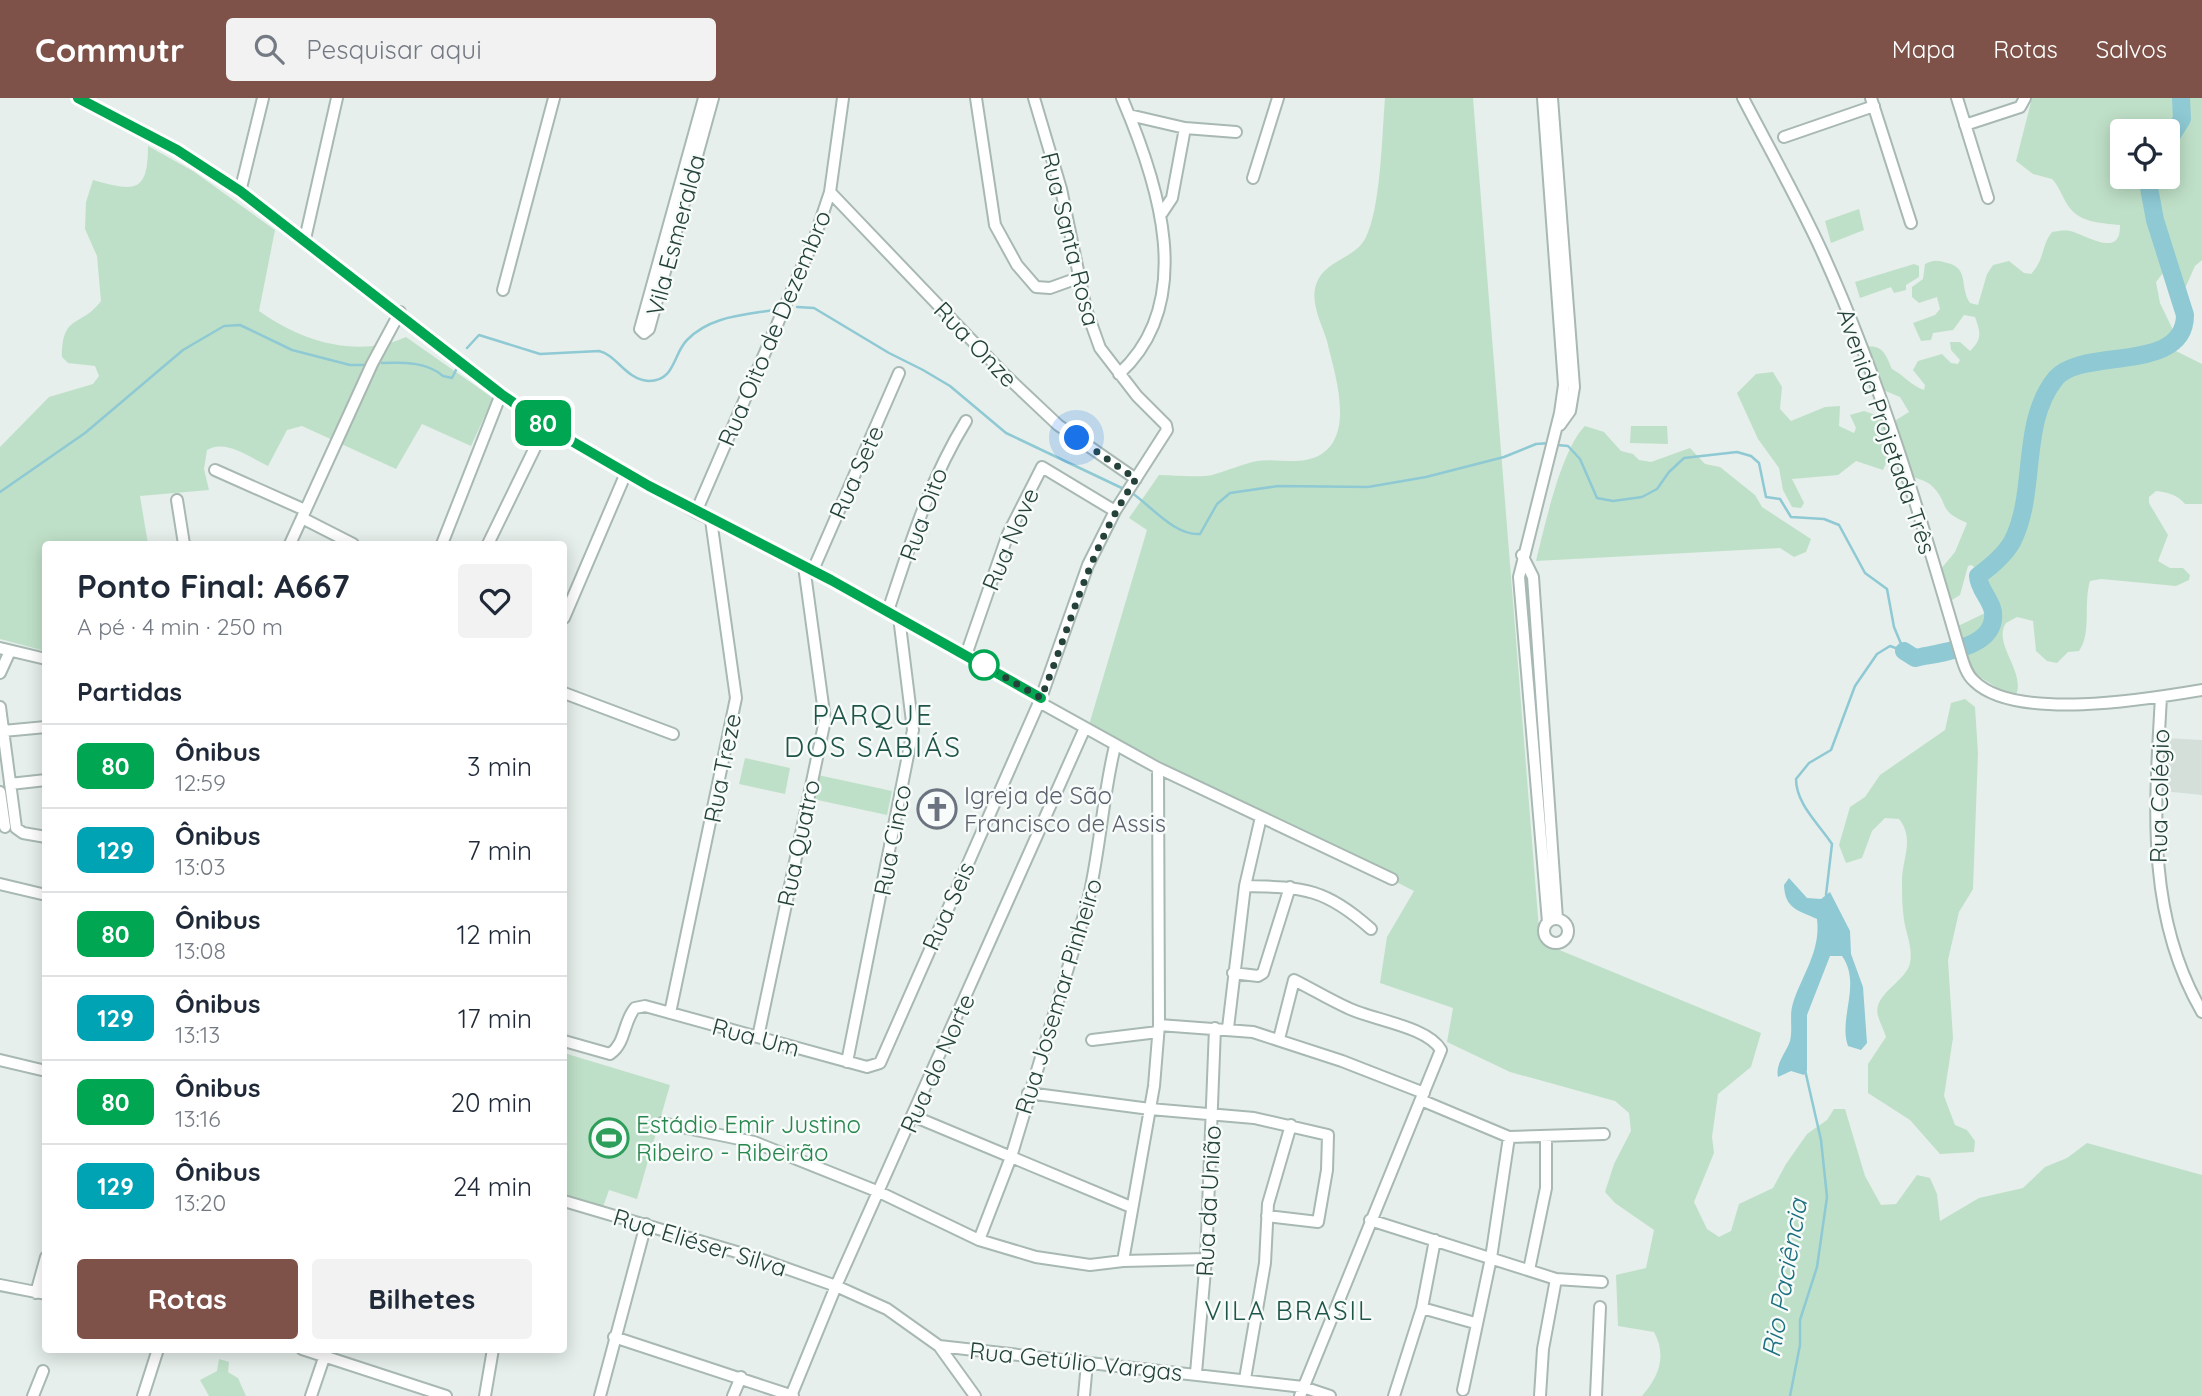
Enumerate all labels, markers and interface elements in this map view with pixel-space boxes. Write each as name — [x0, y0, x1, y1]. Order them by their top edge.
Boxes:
search box — [226, 18, 716, 81]
text: Commutr — [35, 29, 184, 70]
icon: search — [250, 30, 288, 68]
text: Pesquisar aqui — [306, 33, 482, 66]
text: Mapa — [1892, 34, 1955, 64]
text: Rotas — [1993, 34, 2058, 64]
text: Salvos — [2096, 34, 2167, 64]
map controls — [2110, 119, 2180, 189]
button: locate — [2110, 119, 2180, 189]
street label: Rua Santa Rosa — [1035, 149, 1107, 329]
street label: Vila Esmeralda — [639, 151, 711, 319]
street label: Rua Oito de Dezembro — [711, 206, 837, 450]
street label: Rua Onze — [928, 295, 1024, 393]
street label: Avenida Projetada Três — [1831, 304, 1943, 558]
line badge: 80 — [512, 400, 574, 446]
text: 80 — [529, 408, 557, 438]
your location — [1059, 420, 1094, 455]
street label: Rua Sete — [822, 421, 890, 523]
street label: Rua Oito — [892, 463, 954, 565]
street label: Rua Nove — [975, 483, 1045, 595]
button: heart — [458, 564, 532, 638]
text: Ponto Final: A667 — [77, 565, 350, 606]
text: A pé · 4 min · 250 m — [77, 612, 283, 641]
unlabelled marker — [969, 650, 999, 680]
text: Partidas — [77, 675, 182, 708]
district label: PARQUE DOS SABIÁS — [784, 697, 962, 764]
street label: Rua Treze — [697, 711, 747, 825]
street label: Rua Colégio — [2143, 729, 2175, 863]
text: Ônibus — [175, 735, 261, 768]
text: 3 min — [467, 750, 532, 783]
text: 80 — [102, 751, 129, 781]
text: 12:59 — [175, 768, 226, 797]
street label: Rua Quatro — [770, 777, 826, 909]
place label: Igreja de São Francisco de Assis — [964, 780, 1166, 838]
street label: Rua Cinco — [867, 782, 917, 898]
church icon: Igreja de São Francisco de Assis — [916, 788, 958, 830]
text: Ônibus — [175, 819, 261, 852]
text: 7 min — [467, 834, 532, 867]
text: 129 — [97, 835, 134, 865]
text: 13:03 — [175, 852, 226, 881]
street label: Rua Seis — [915, 857, 981, 955]
street label: Rua Josemar Pinheiro — [1008, 875, 1108, 1117]
text: Ônibus — [175, 903, 261, 936]
text: 12 min — [457, 918, 532, 951]
text: 80 — [102, 919, 129, 949]
text: 13:08 — [175, 936, 226, 965]
text: Ônibus — [175, 987, 261, 1020]
street label: Rua do Norte — [893, 989, 981, 1137]
text: 17 min — [458, 1002, 532, 1035]
text: 129 — [97, 1003, 134, 1033]
street label: Rua Um — [709, 1011, 803, 1063]
text: 13:13 — [175, 1020, 220, 1049]
text: Ônibus — [175, 1071, 261, 1104]
text: 20 min — [451, 1086, 532, 1119]
text: 80 — [102, 1087, 129, 1117]
text: 13:16 — [175, 1104, 221, 1133]
place label: Estádio Emir Justino Ribeiro - Ribeirão — [636, 1109, 861, 1167]
sports icon: Estádio Emir Justino Ribeiro - Ribeirão — [588, 1117, 630, 1159]
street label: Rua da União — [1189, 1125, 1227, 1277]
text: Ônibus — [175, 1155, 261, 1188]
text: 24 min — [453, 1170, 532, 1203]
text: 129 — [97, 1171, 134, 1201]
text: 13:20 — [175, 1188, 226, 1217]
water label: Rio Paciência — [1754, 1195, 1814, 1360]
street label: Rua Eliéser Silva — [610, 1201, 790, 1283]
button: Rotas — [77, 1259, 298, 1339]
button: Bilhetes — [312, 1259, 532, 1339]
district label: VILA BRASIL — [1204, 1294, 1374, 1327]
street label: Rua Getúlio Vargas — [968, 1335, 1184, 1387]

